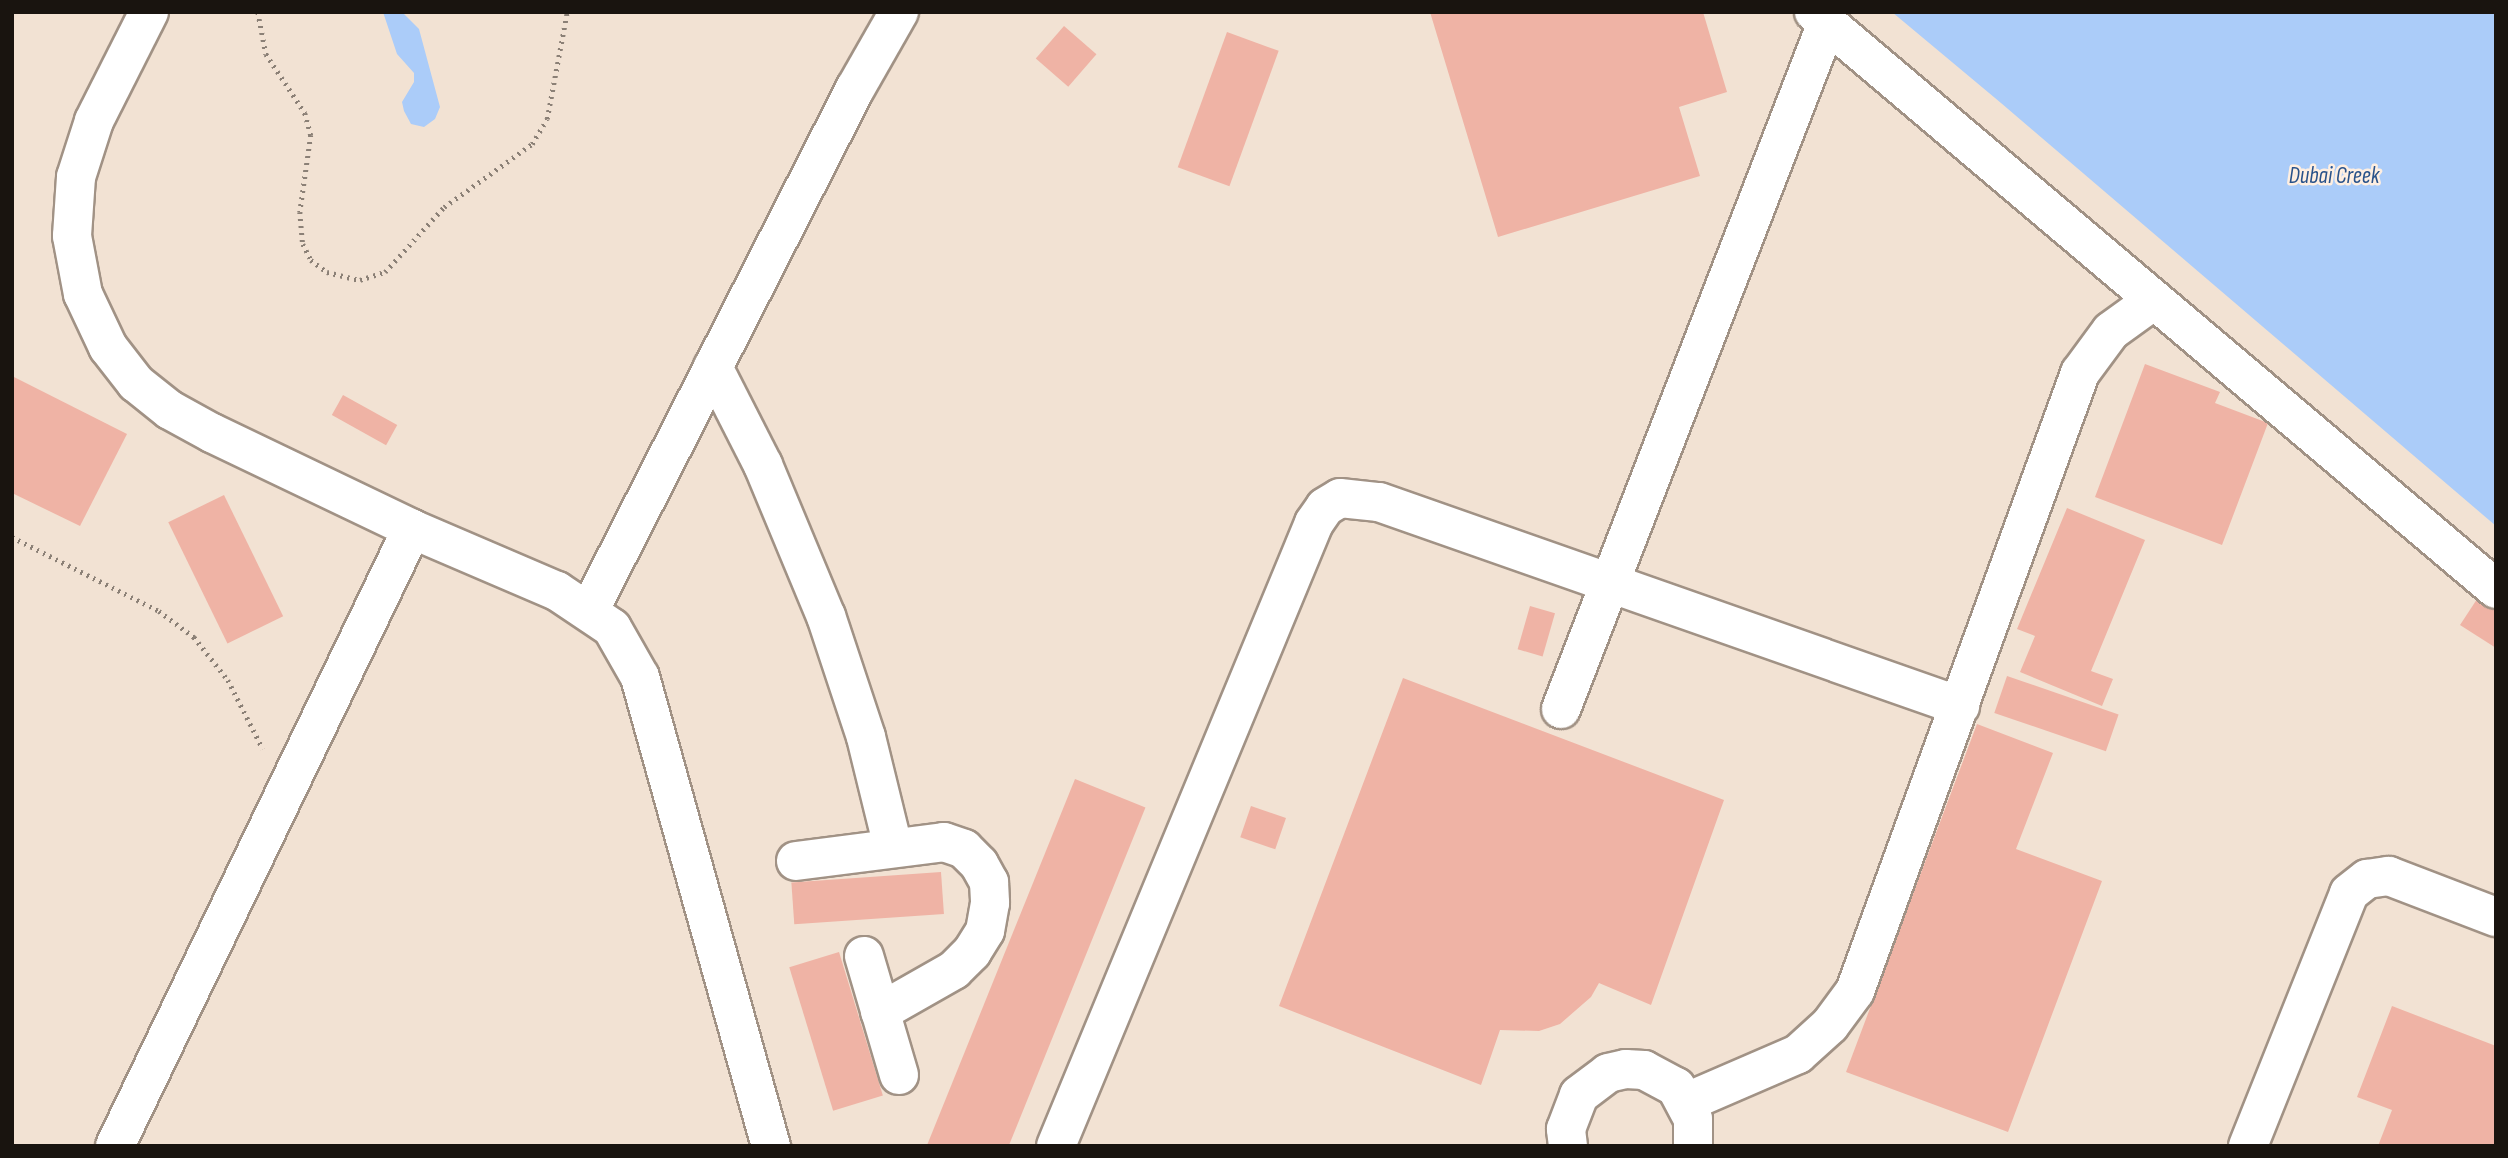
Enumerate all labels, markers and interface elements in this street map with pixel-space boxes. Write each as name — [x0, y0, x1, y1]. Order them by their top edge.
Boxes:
water label: Dubai Creek — [2289, 162, 2379, 190]

